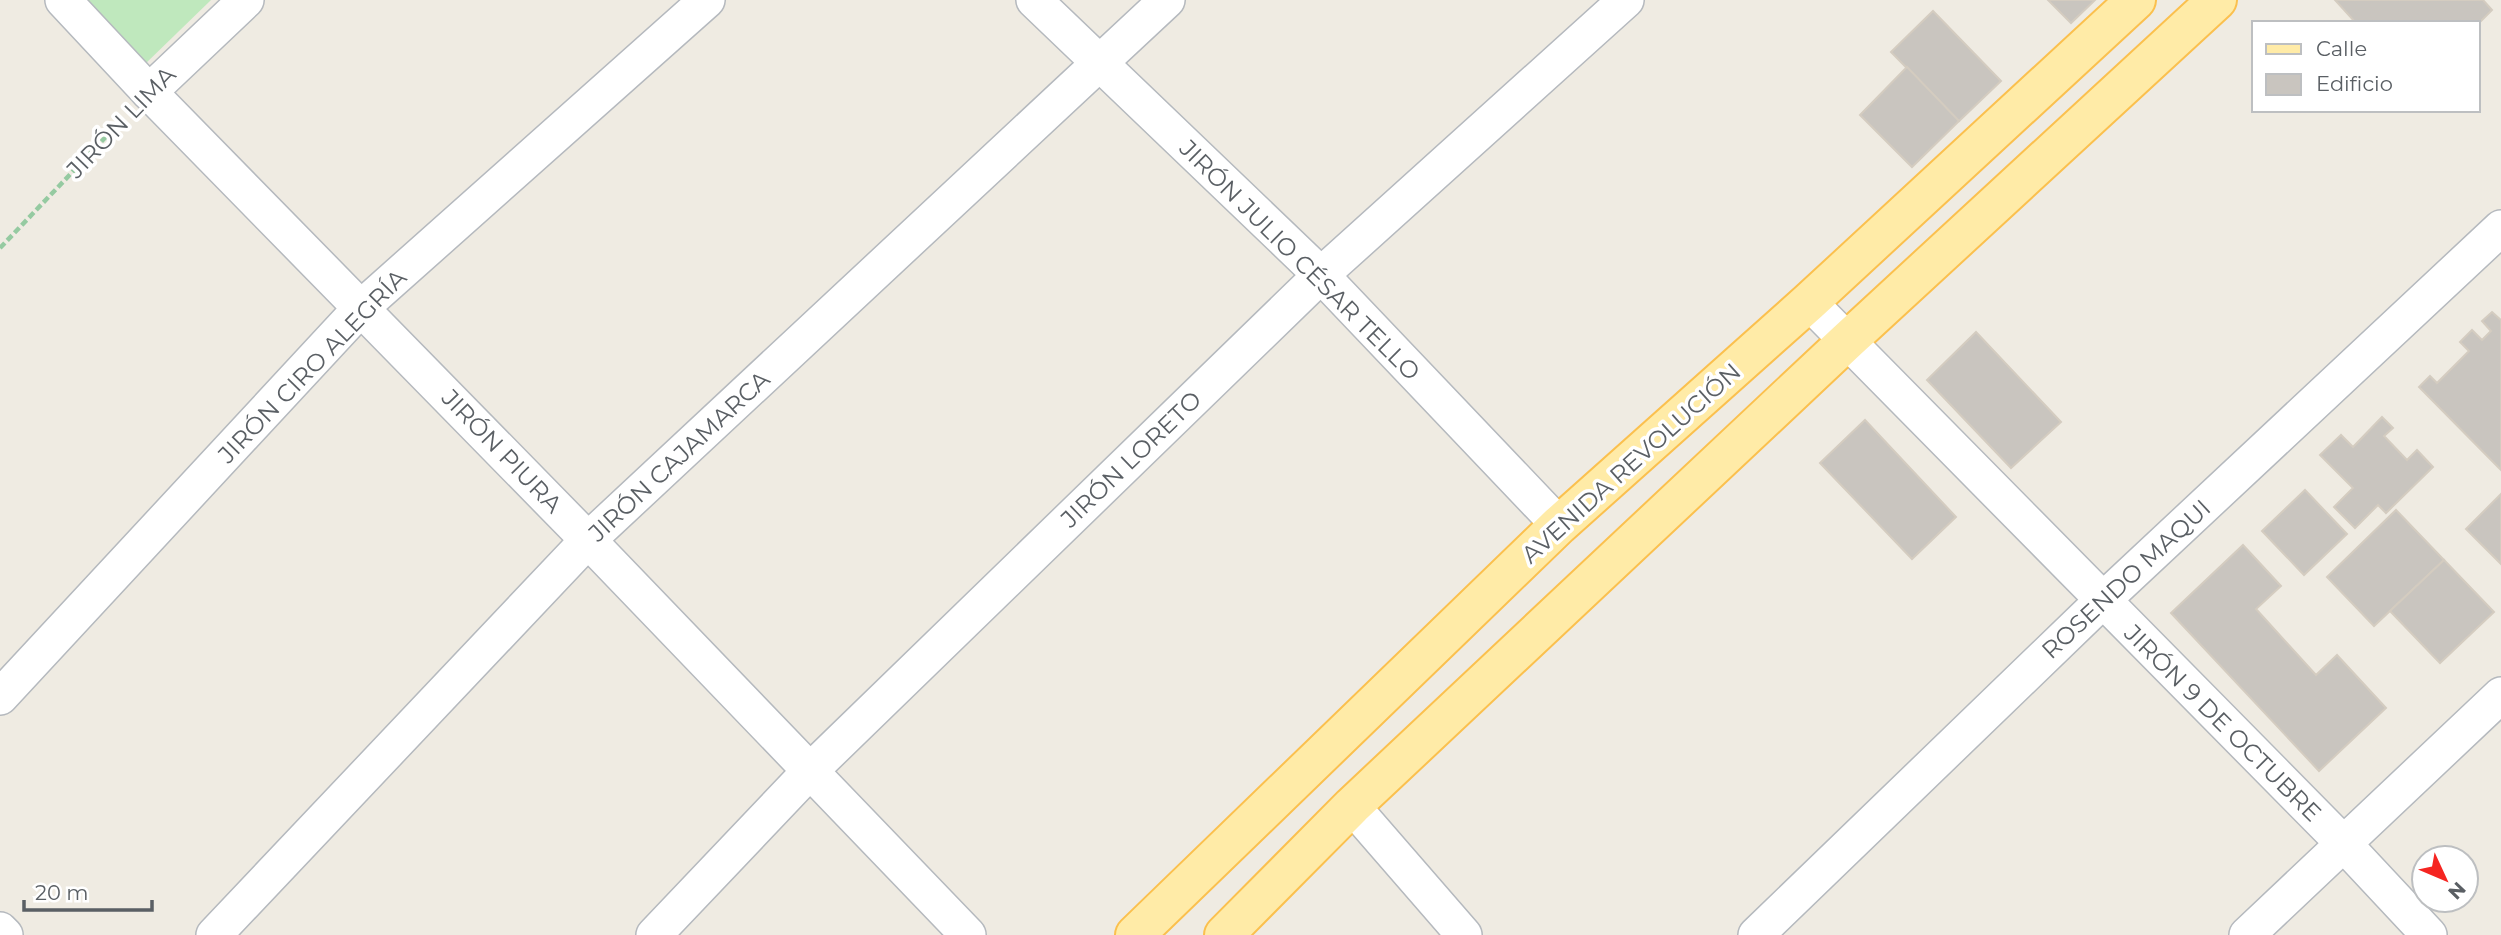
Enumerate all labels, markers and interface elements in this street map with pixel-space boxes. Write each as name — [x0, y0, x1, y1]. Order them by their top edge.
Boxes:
legend — [2252, 21, 2480, 112]
text: Calle — [2316, 36, 2367, 61]
street label: JIRÓN LIMA — [60, 60, 182, 185]
text: Edificio — [2316, 71, 2393, 96]
street label: JIRÓN JULIO CÉSAR TELLO — [1173, 133, 1426, 386]
street label: JIRÓN CIRO ALEGRÍA — [211, 262, 413, 470]
street label: AVENIDA REVOLUCIÓN — [1515, 357, 1747, 569]
street label: JIRÓN CAJAMARCA — [582, 364, 776, 548]
street label: JIRÓN PIURA — [435, 383, 569, 519]
street label: JIRÓN LORETO — [1054, 385, 1207, 534]
street label: ROSENDO MAQUI — [2036, 493, 2216, 665]
street label: JIRÓN 9 DE OCTUBRE — [2118, 618, 2327, 827]
north arrow — [2410, 844, 2480, 914]
scale bar — [24, 869, 152, 913]
text: N — [2443, 877, 2470, 904]
text: 20 m — [35, 880, 89, 905]

